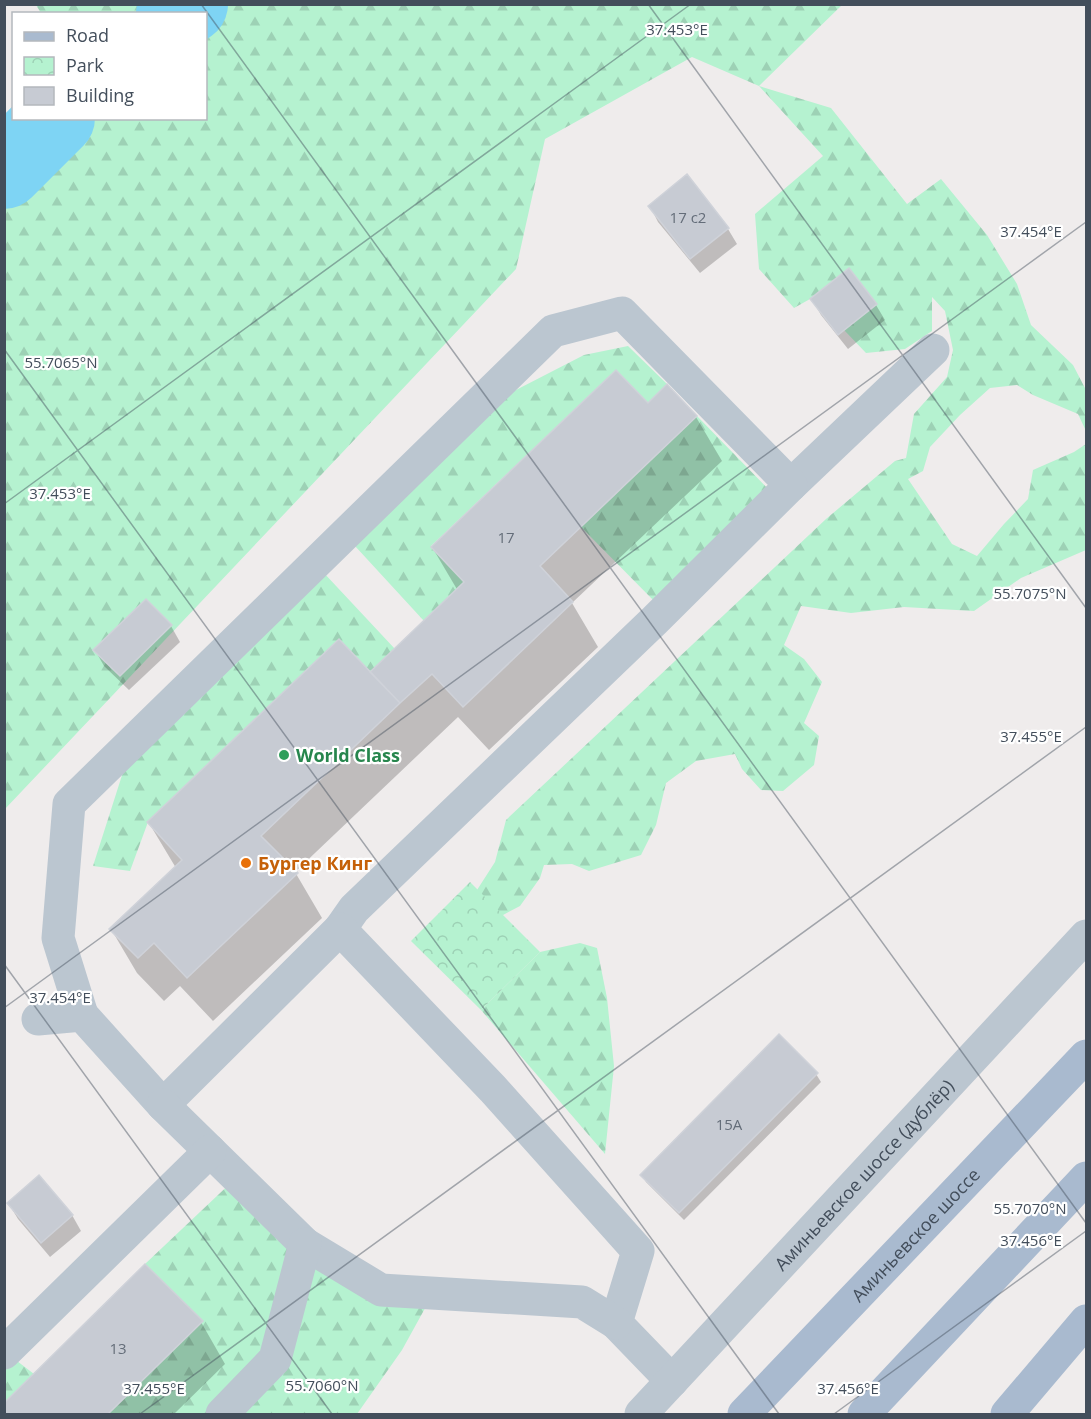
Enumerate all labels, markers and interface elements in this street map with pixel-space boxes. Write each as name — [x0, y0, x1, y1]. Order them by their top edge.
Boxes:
legend — [12, 12, 207, 120]
text: 37.453°E — [646, 19, 708, 39]
text: Road — [66, 23, 109, 47]
text: Park — [66, 53, 104, 77]
text: Building — [66, 83, 134, 107]
house number: 17 с2 — [670, 207, 706, 227]
text: 37.454°E — [1000, 221, 1062, 241]
text: 55.7065°N — [24, 352, 98, 372]
text: 37.453°E — [29, 483, 91, 503]
house number: 17 — [497, 527, 515, 547]
text: 55.7075°N — [993, 583, 1067, 603]
text: 37.455°E — [1000, 726, 1062, 746]
place label: World Class — [296, 743, 400, 767]
marker: World Class — [277, 748, 291, 762]
place label: Бургер Кинг — [258, 851, 372, 875]
marker: Бургер Кинг — [239, 856, 253, 870]
text: 37.454°E — [29, 987, 91, 1007]
street label: Аминьевское шоссе (дублёр) — [769, 1075, 957, 1275]
house number: 15А — [716, 1114, 743, 1134]
street label: Аминьевское шоссе — [846, 1164, 984, 1306]
text: 55.7070°N — [993, 1198, 1067, 1218]
text: 37.456°E — [1000, 1230, 1062, 1250]
house number: 13 — [109, 1338, 127, 1358]
text: 55.7060°N — [285, 1375, 359, 1395]
text: 37.455°E — [123, 1378, 185, 1398]
text: 37.456°E — [817, 1378, 879, 1398]

